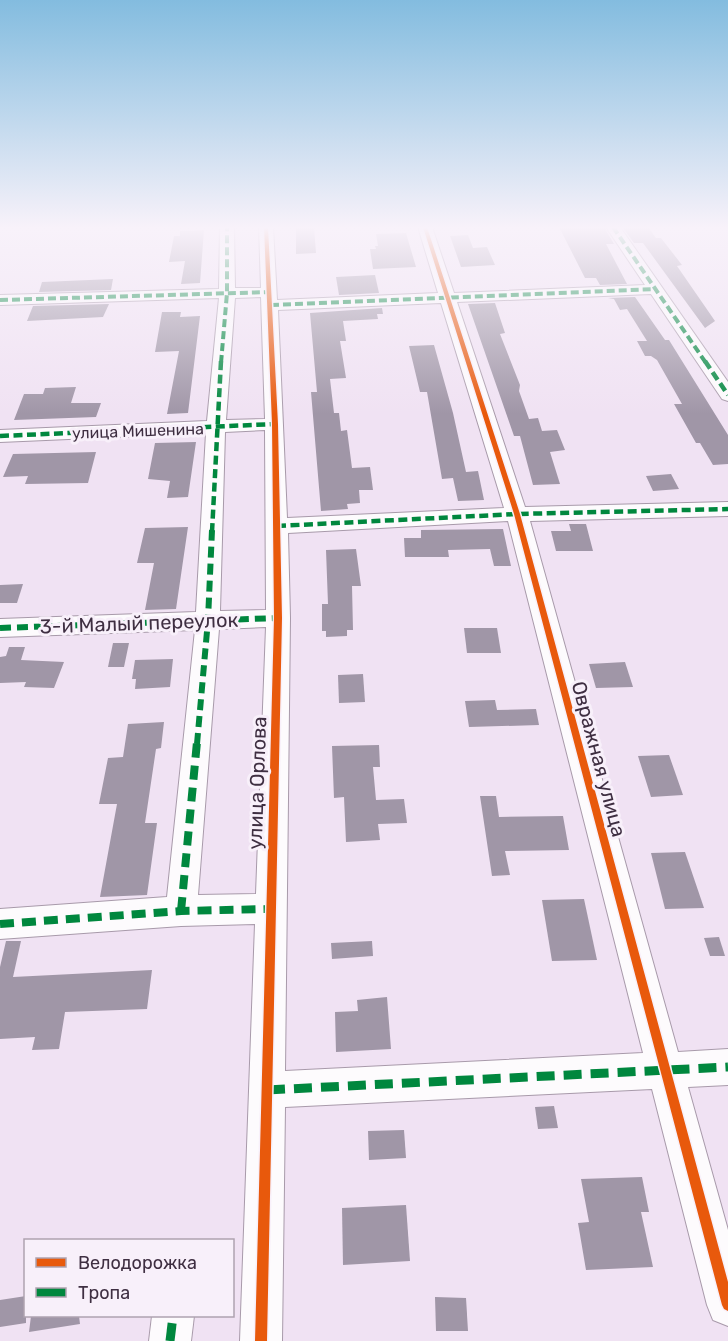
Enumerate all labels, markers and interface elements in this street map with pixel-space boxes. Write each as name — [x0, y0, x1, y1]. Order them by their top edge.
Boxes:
street label: улица Мишенина — [72, 419, 204, 443]
street label: 3-й Малый переулок — [39, 608, 239, 638]
street label: Овражная улица — [567, 678, 631, 840]
street label: улица Орлова — [243, 716, 271, 850]
legend — [24, 1239, 234, 1317]
text: Велодорожка — [78, 1252, 197, 1274]
text: Тропа — [78, 1282, 130, 1304]

